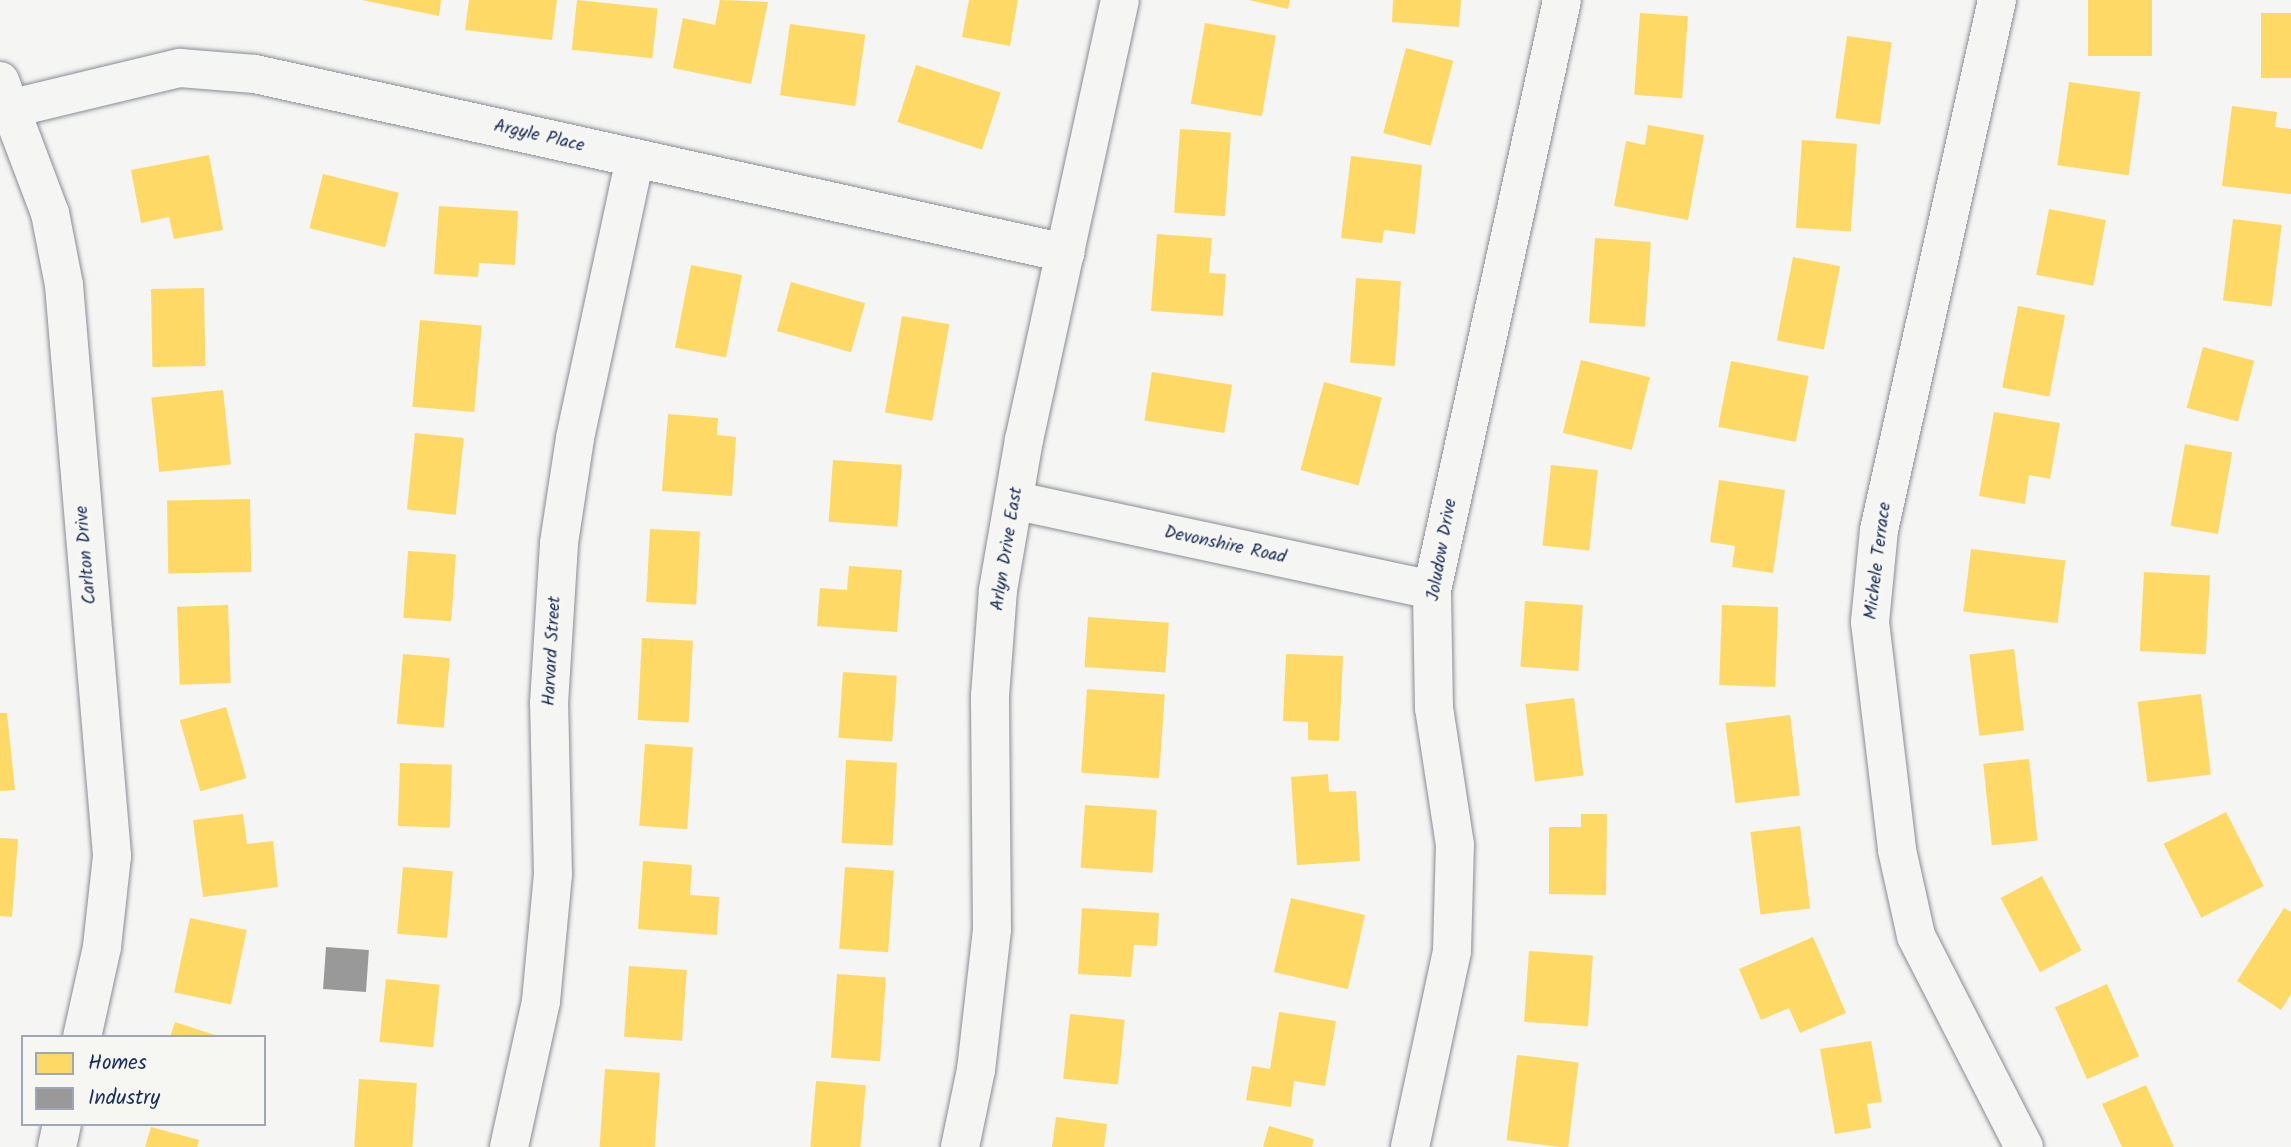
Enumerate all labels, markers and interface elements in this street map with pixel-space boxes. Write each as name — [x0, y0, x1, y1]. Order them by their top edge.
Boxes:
street label: Argyle Place — [492, 116, 586, 158]
street label: Arlyn Drive East — [988, 486, 1028, 612]
street label: Joludow Drive — [1423, 497, 1463, 603]
street label: Michele Terrace — [1861, 501, 1897, 621]
street label: Carlton Drive — [72, 505, 102, 605]
street label: Devonshire Road — [1162, 523, 1288, 569]
street label: Harvard Street — [539, 595, 567, 707]
legend — [21, 1035, 266, 1126]
text: Homes — [88, 1047, 147, 1080]
text: Industry — [88, 1082, 160, 1115]

